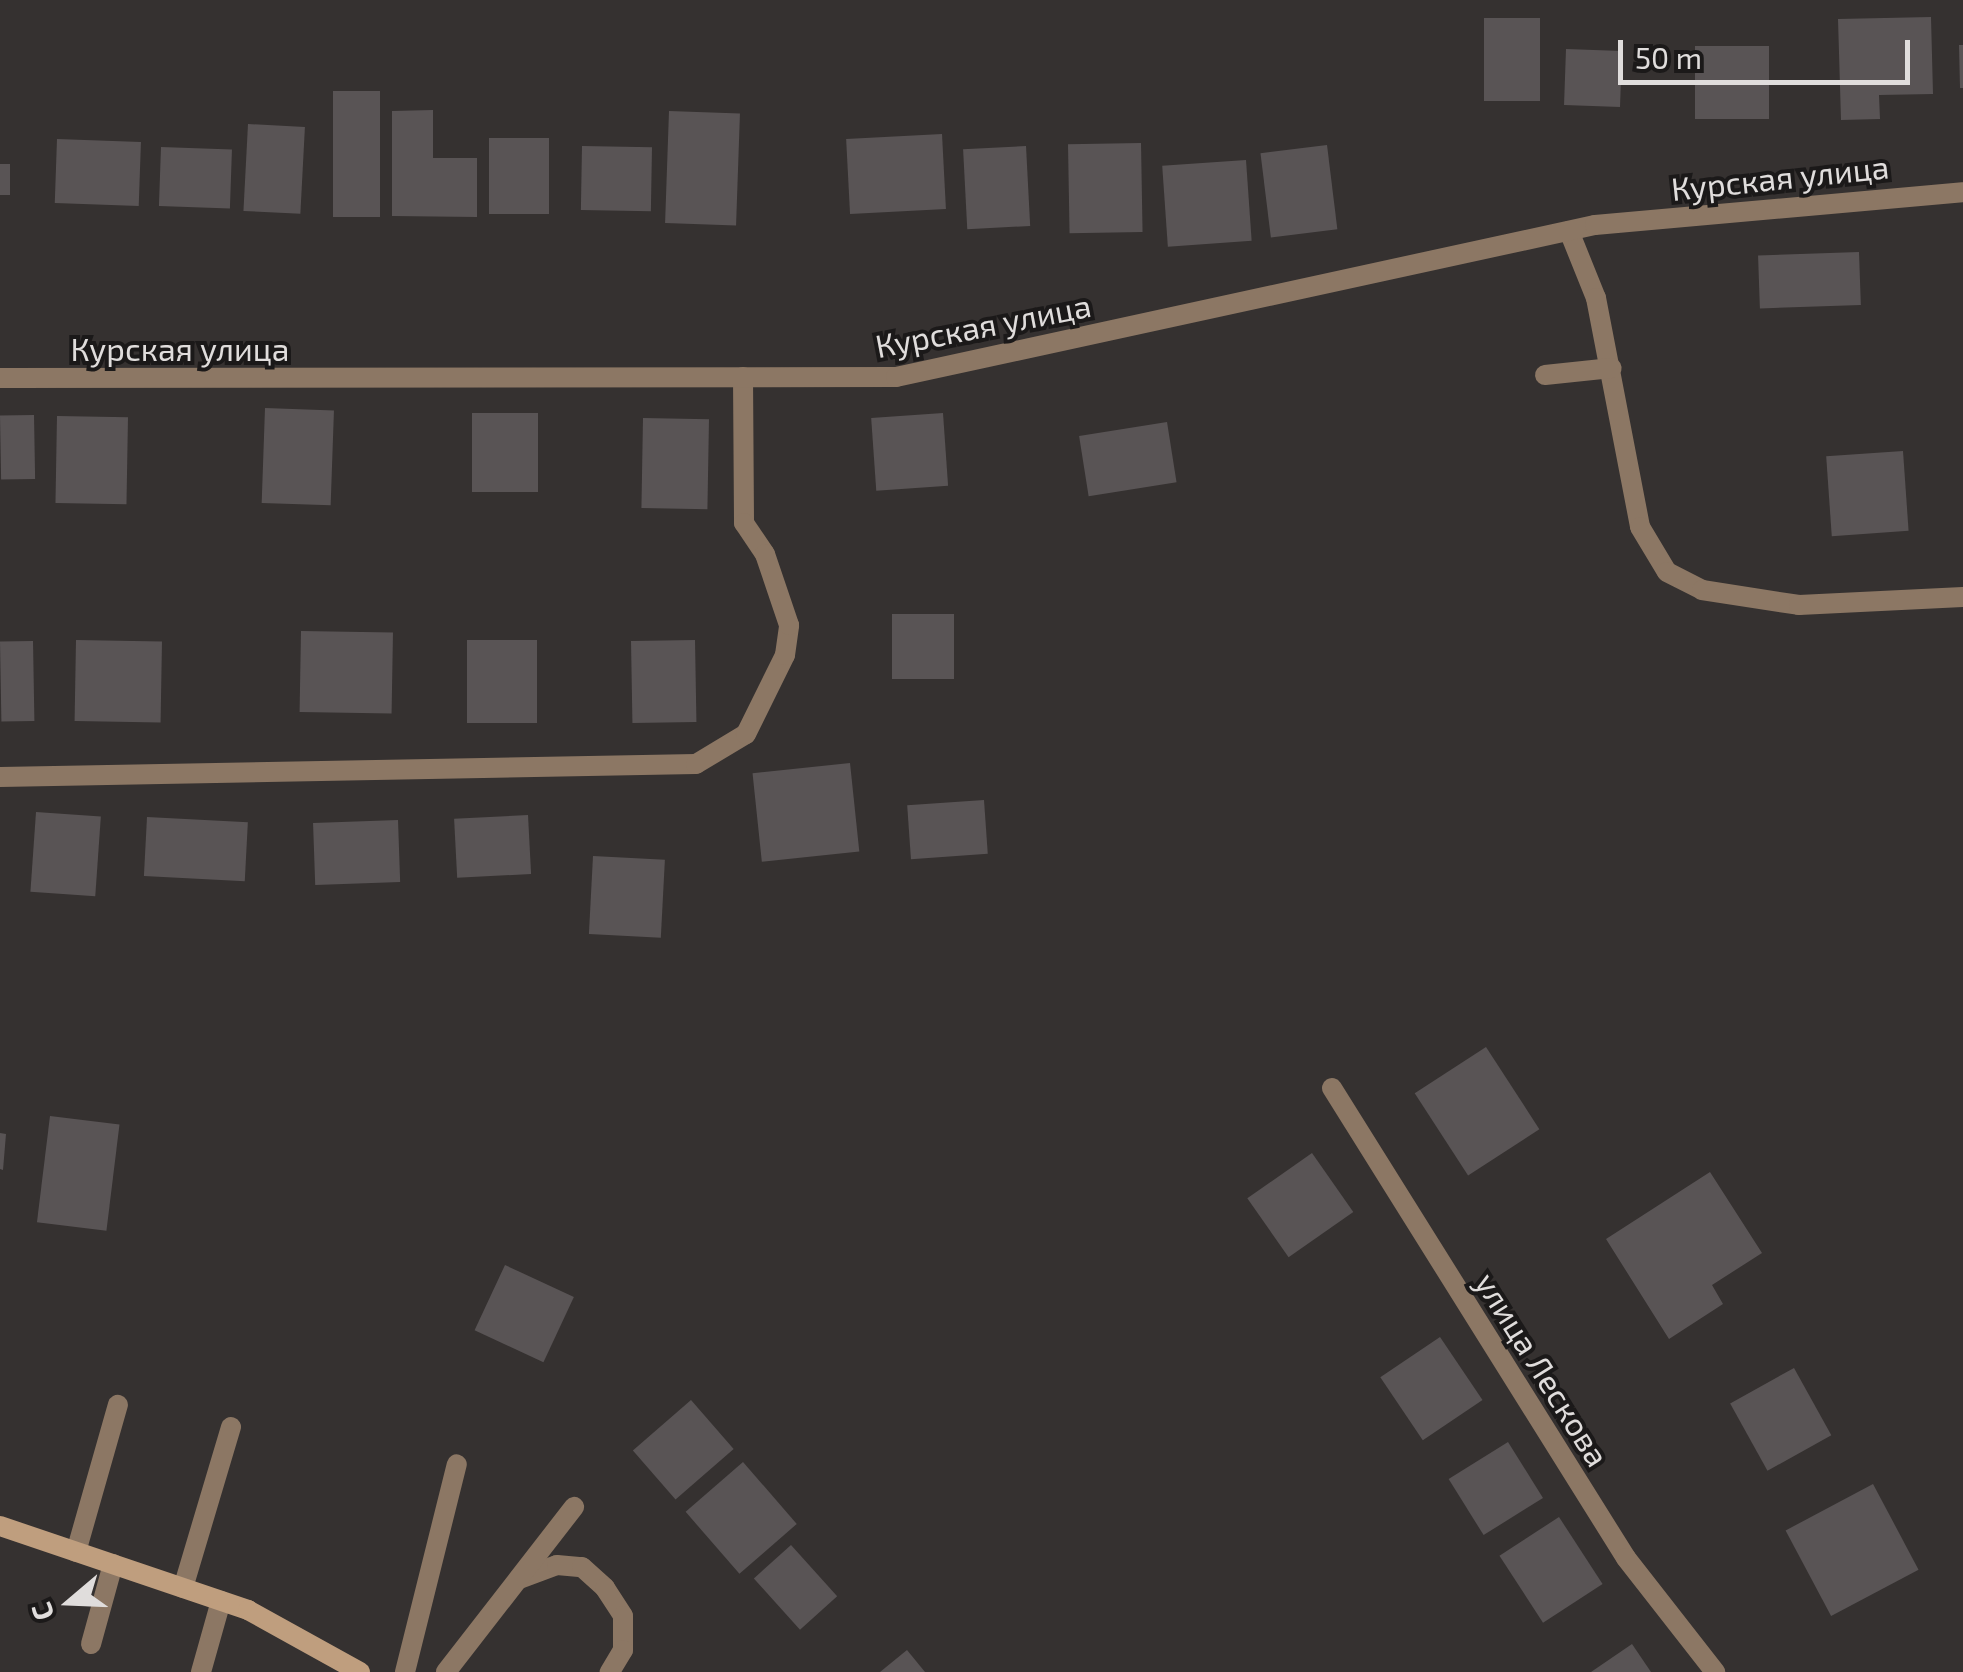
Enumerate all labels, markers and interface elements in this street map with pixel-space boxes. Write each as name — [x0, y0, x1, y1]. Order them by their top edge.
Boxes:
scale bar — [1623, 20, 1916, 82]
text: 50 m — [1635, 39, 1702, 75]
street label: Курская улица — [1669, 146, 1891, 208]
street label: Курская улица — [872, 285, 1094, 365]
street label: Курская улица — [71, 329, 289, 367]
street label: улица Лескова — [1468, 1265, 1618, 1473]
north arrow — [20, 1552, 120, 1652]
text: С — [23, 1598, 60, 1625]

